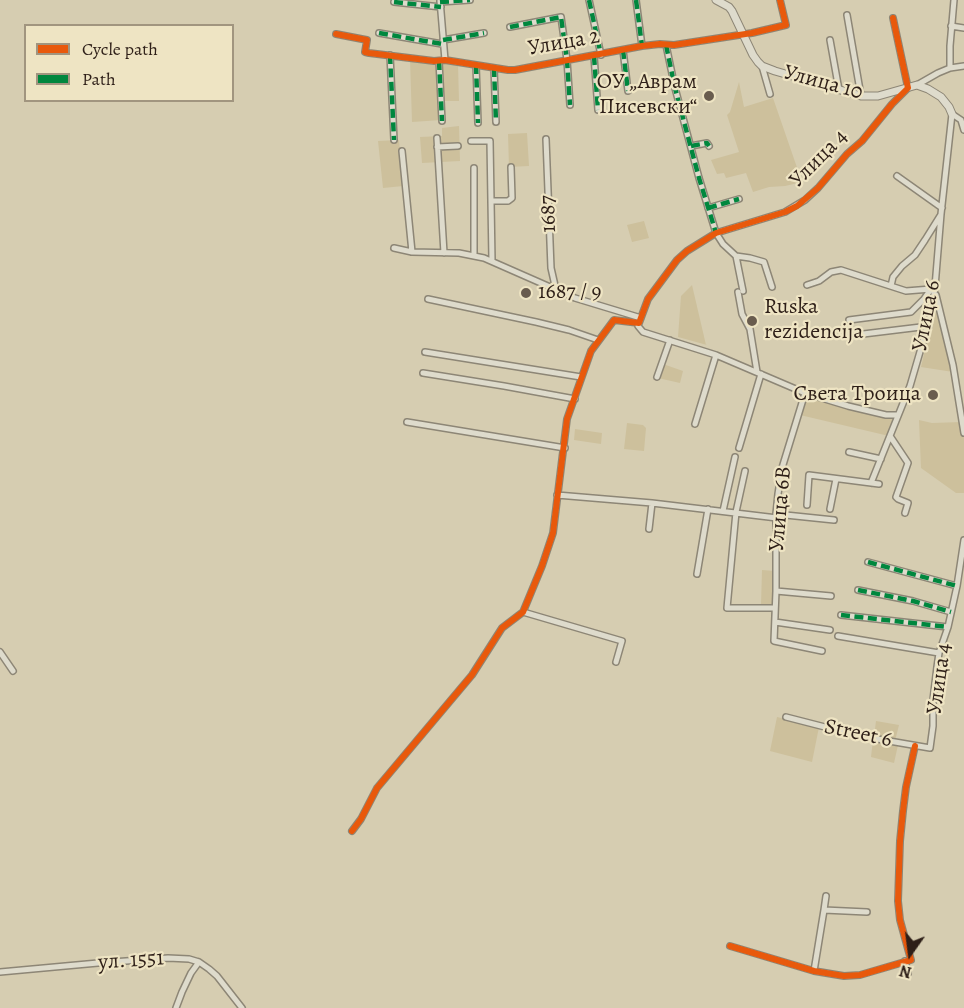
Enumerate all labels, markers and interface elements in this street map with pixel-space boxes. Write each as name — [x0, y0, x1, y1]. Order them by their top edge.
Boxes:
legend — [24, 24, 234, 102]
street label: Улица 2 — [526, 24, 602, 62]
text: Cycle path — [82, 37, 158, 61]
street label: Улица 10 — [780, 60, 866, 106]
text: Path — [82, 67, 116, 91]
place label: ОУ „Аврам Писевски“ — [597, 70, 697, 122]
marker: ОУ „Аврам Писевски“ — [702, 89, 716, 103]
street label: Улица 4 — [784, 124, 854, 194]
street label: 1687 — [535, 195, 563, 233]
street label: Улица 6 — [907, 278, 947, 354]
place label: 1687 / 9 — [538, 280, 602, 306]
marker: 1687 / 9 — [519, 286, 533, 300]
place label: Ruska rezidencija — [764, 295, 863, 346]
marker: Ruska rezidencija — [745, 314, 759, 328]
place label: Света Троица — [794, 382, 921, 408]
marker: Света Троица — [926, 388, 940, 402]
street label: Улица 6B — [764, 465, 798, 553]
street label: Улица 4 — [922, 642, 958, 716]
street label: Street 6 — [822, 714, 894, 754]
north arrow — [880, 924, 940, 984]
street label: ул. 1551 — [97, 946, 165, 976]
text: N — [897, 959, 914, 984]

